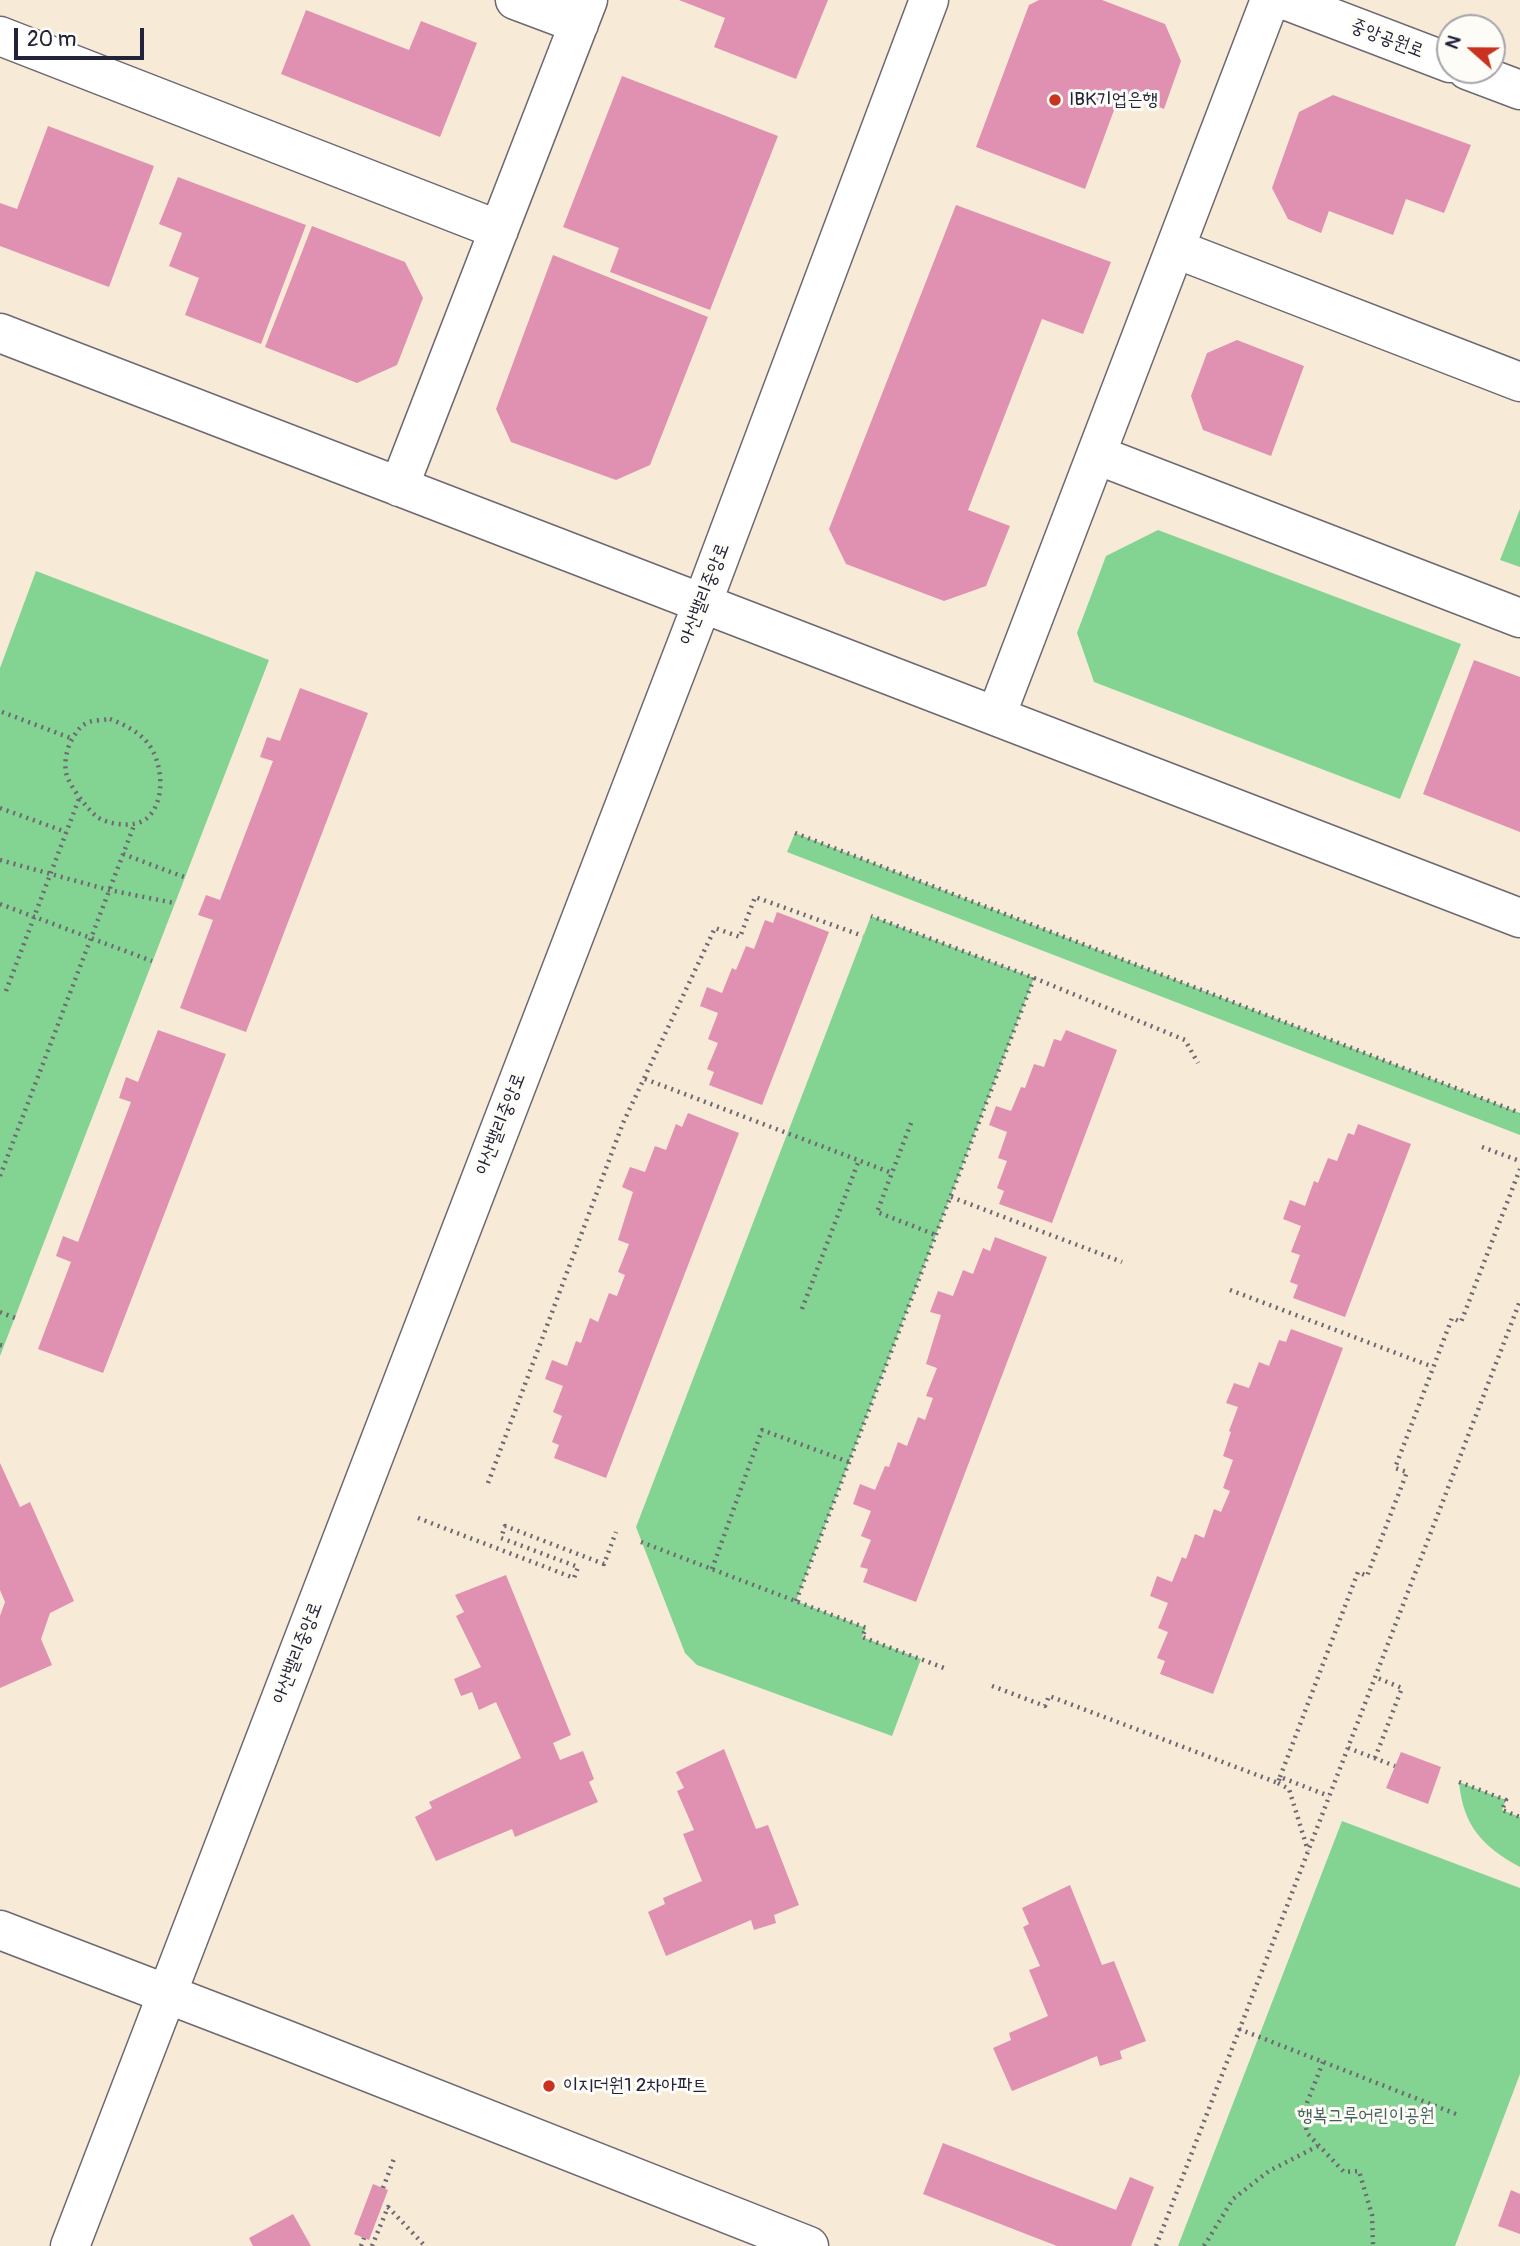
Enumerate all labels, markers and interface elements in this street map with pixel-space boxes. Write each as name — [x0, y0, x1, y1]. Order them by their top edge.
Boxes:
scale bar — [18, 14, 147, 58]
north arrow — [1436, 14, 1506, 84]
street label: 중앙공원로 — [1347, 15, 1427, 63]
text: 20 m — [27, 26, 76, 53]
text: N — [1440, 32, 1467, 53]
place label: IBK기업은행 — [1069, 89, 1158, 111]
marker: IBK기업은행 — [1047, 92, 1063, 108]
street label: 아산밸리중앙로 — [675, 540, 735, 648]
street label: 아산밸리중앙로 — [471, 1070, 531, 1178]
street label: 아산밸리중앙로 — [268, 1599, 328, 1707]
place label: 이지더원1 2차아파트 — [563, 2075, 707, 2097]
marker: 이지더원1 2차아파트 — [541, 2078, 557, 2094]
park label: 행복그루어린이공원 — [1297, 2105, 1435, 2127]

